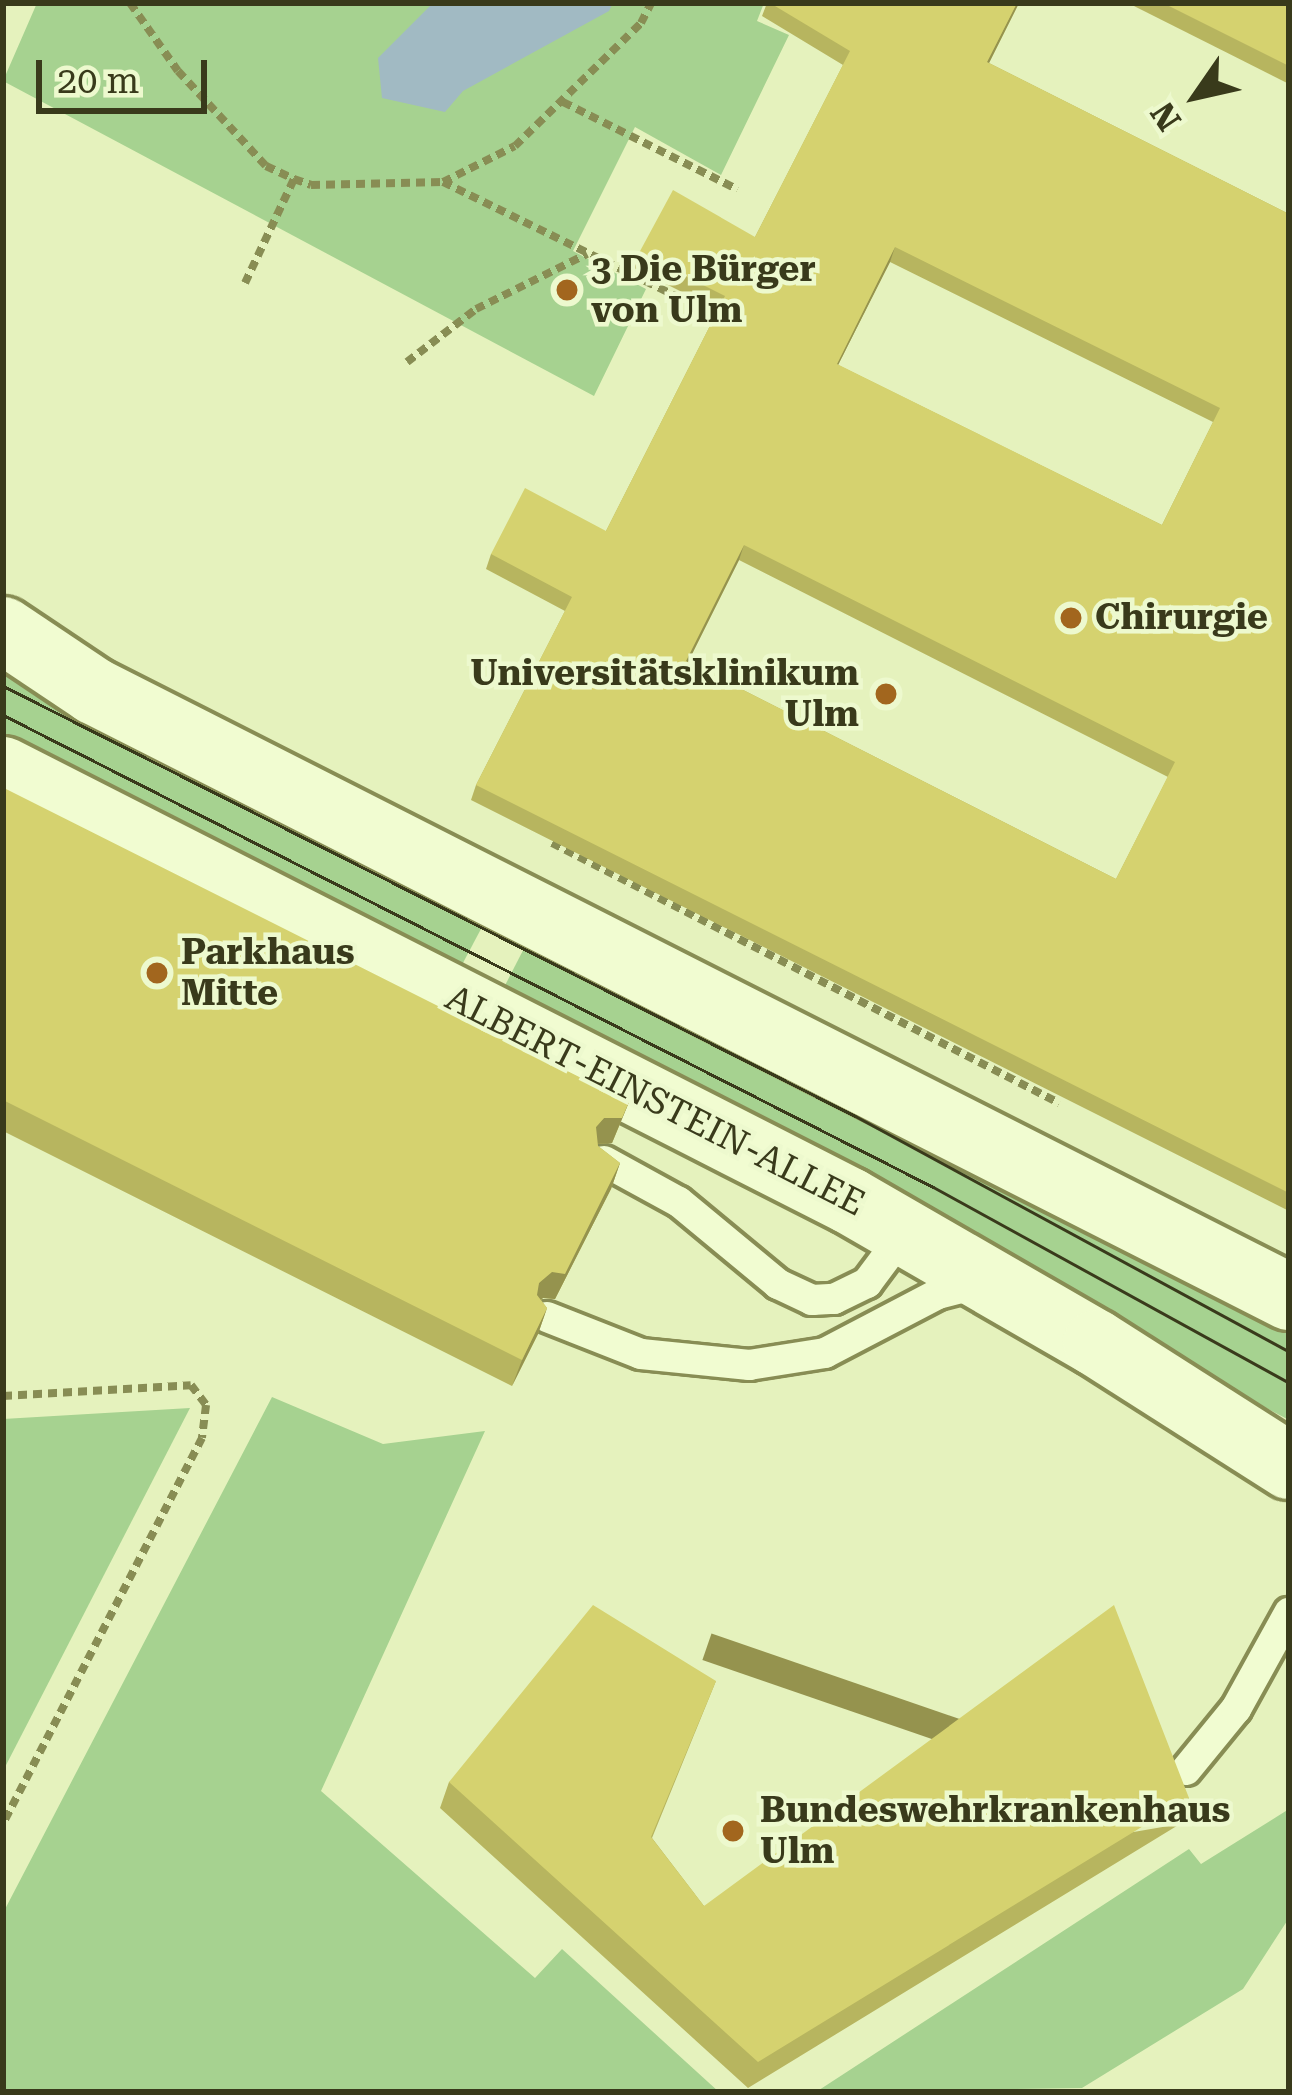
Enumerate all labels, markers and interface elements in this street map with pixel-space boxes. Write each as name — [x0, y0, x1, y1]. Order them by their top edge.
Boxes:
scale bar — [42, 36, 213, 110]
north arrow — [1136, 36, 1256, 156]
text: 20 m — [57, 60, 139, 102]
text: N — [1142, 95, 1189, 138]
place label: 3 Die Bürger von Ulm — [591, 247, 816, 332]
marker: 3 Die Bürger von Ulm — [554, 277, 580, 303]
place label: Chirurgie — [1095, 596, 1268, 640]
marker: Chirurgie — [1058, 605, 1084, 631]
place label: Universitätsklinikum Ulm — [470, 651, 859, 736]
marker: Universitätsklinikum Ulm — [870, 678, 902, 710]
place label: Parkhaus Mitte — [181, 930, 355, 1015]
marker: Parkhaus Mitte — [144, 960, 170, 986]
street label: ALBERT-EINSTEIN-ALLEE — [438, 976, 872, 1226]
place label: Bundeswehrkrankenhaus Ulm — [760, 1788, 1230, 1873]
marker: Bundeswehrkrankenhaus Ulm — [717, 1815, 749, 1847]

